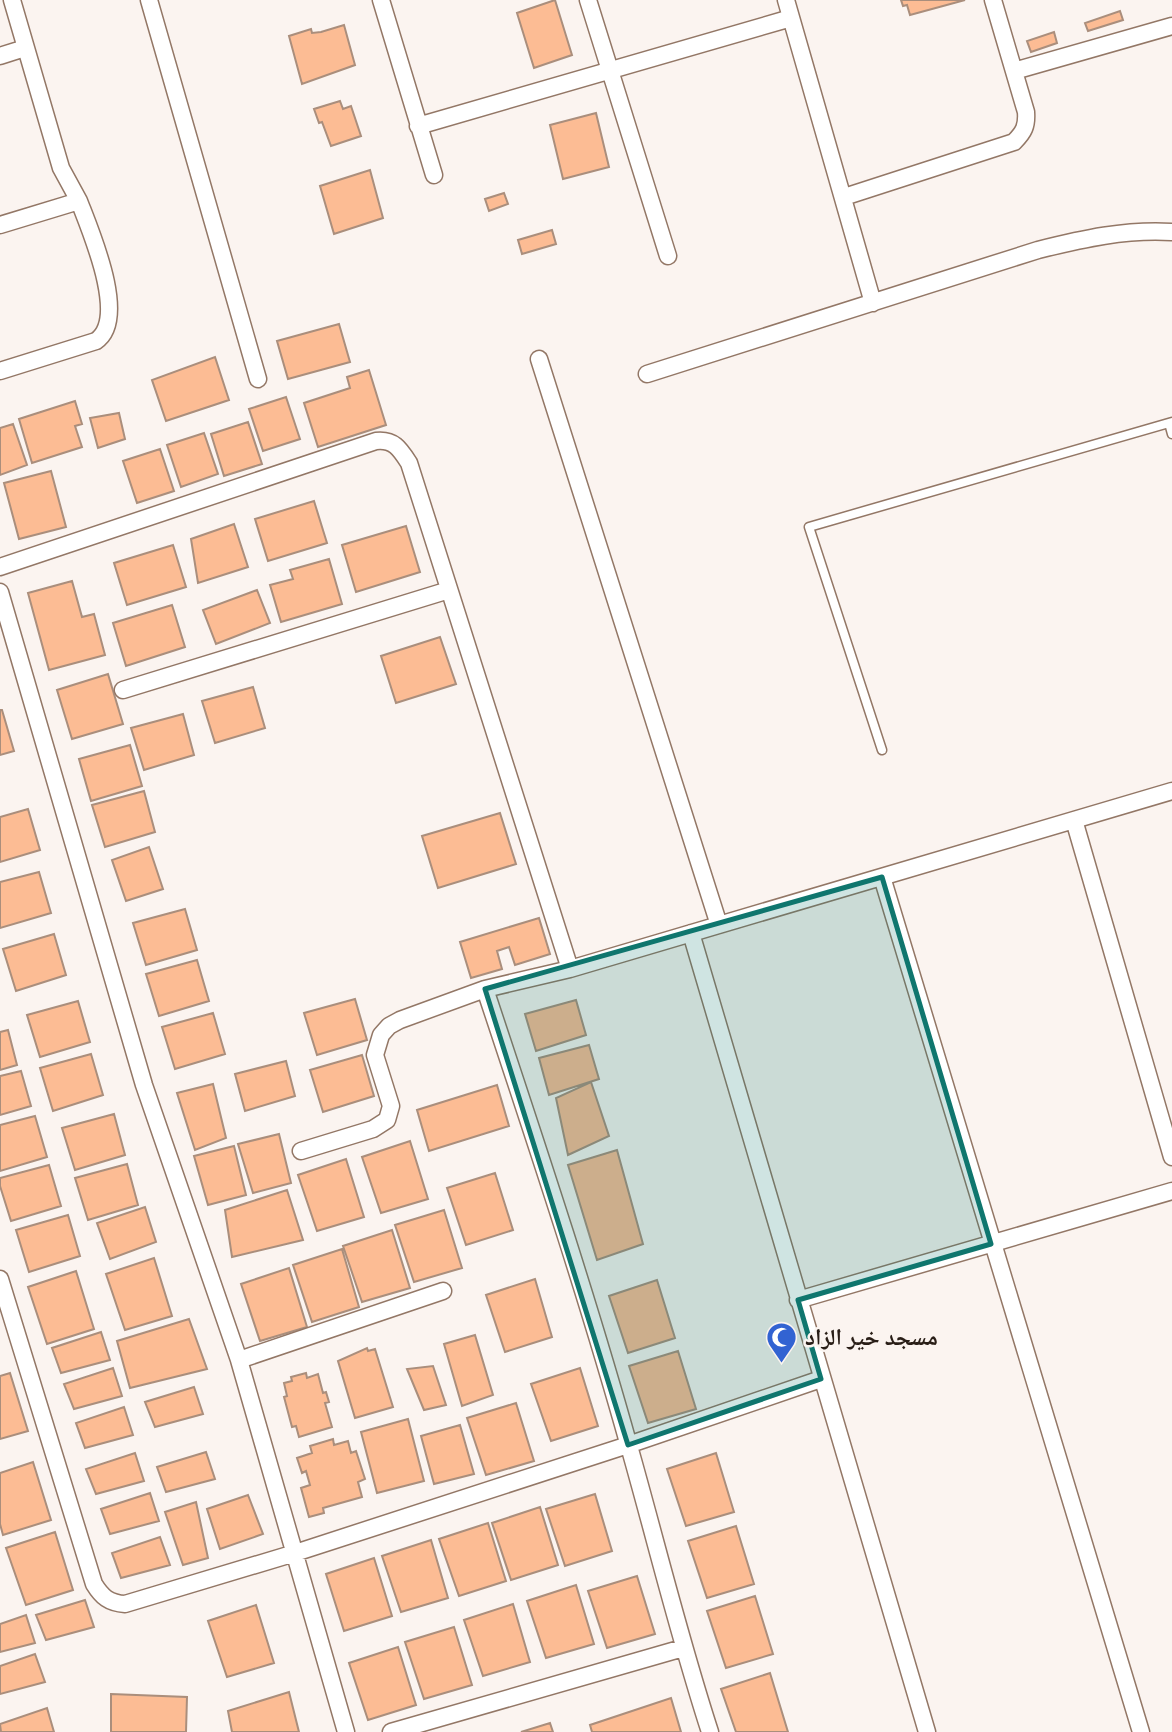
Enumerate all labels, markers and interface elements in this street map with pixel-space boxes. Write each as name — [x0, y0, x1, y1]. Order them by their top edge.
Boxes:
mosque icon: مسجد خير الزاد — [765, 1320, 799, 1364]
place label: مسجد خير الزاد — [805, 1323, 938, 1351]

